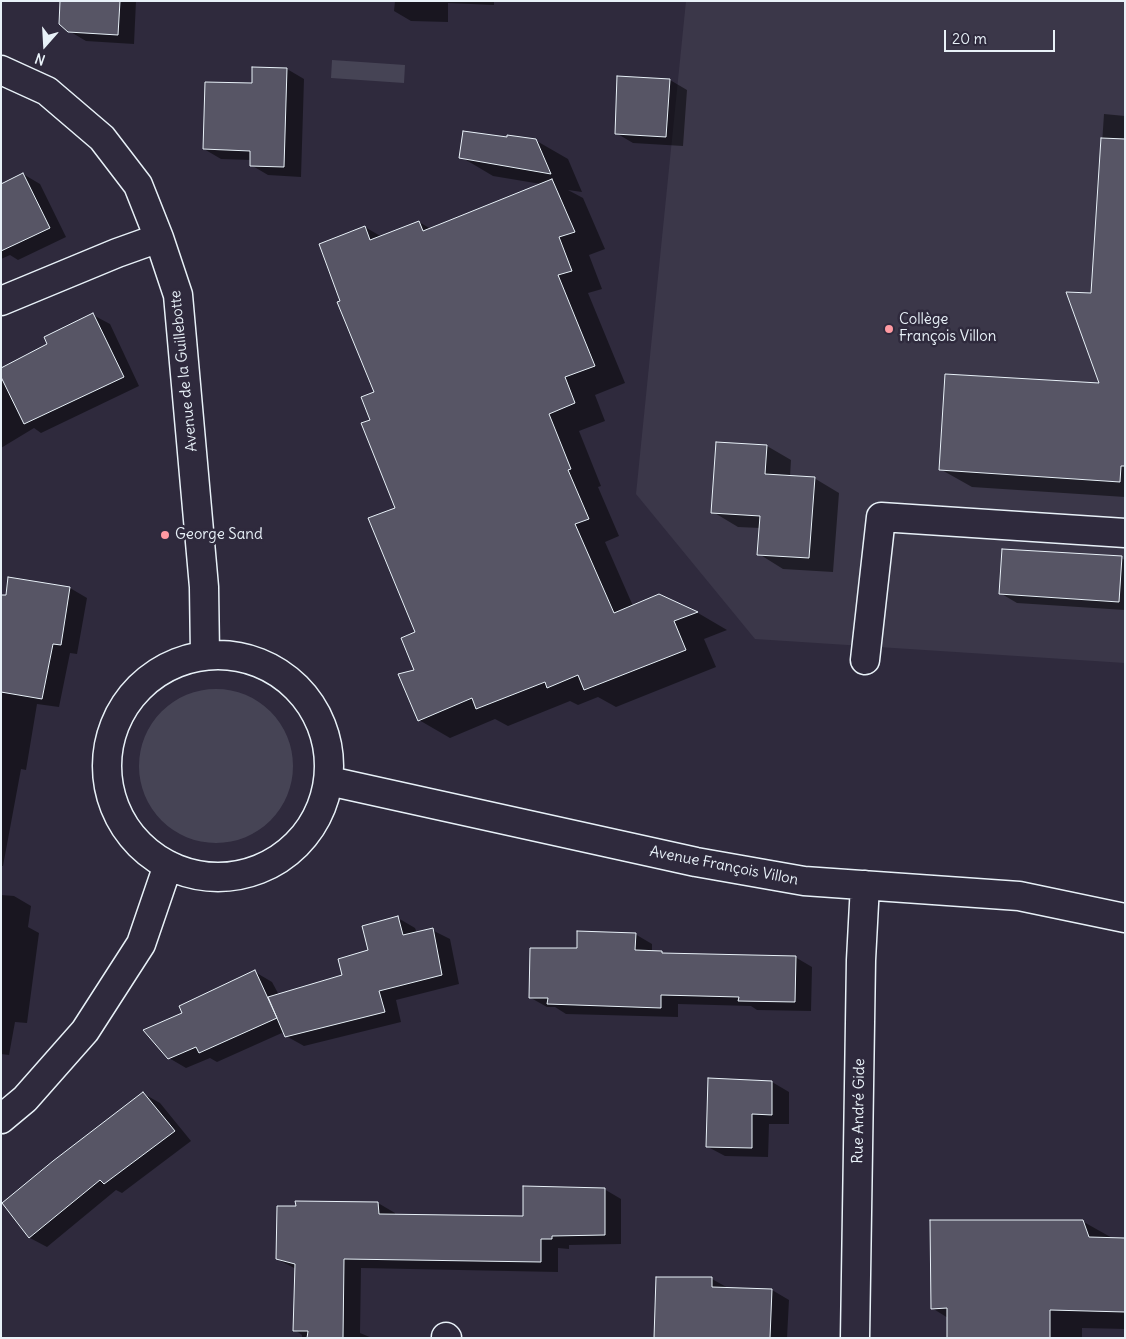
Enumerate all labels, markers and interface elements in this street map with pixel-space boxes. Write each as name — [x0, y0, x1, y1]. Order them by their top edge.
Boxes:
north arrow — [20, 20, 70, 70]
scale bar — [946, 20, 1057, 52]
text: 20 m — [952, 29, 987, 48]
text: N — [33, 49, 48, 69]
street label: Avenue de la Guillebotte — [167, 289, 201, 453]
place label: Collège François Villon — [899, 311, 996, 346]
marker: Collège François Villon — [883, 323, 895, 335]
place label: George Sand — [175, 526, 263, 544]
marker: George Sand — [159, 529, 171, 541]
street label: Avenue François Villon — [648, 843, 800, 889]
street label: Rue André Gide — [849, 1058, 869, 1164]

